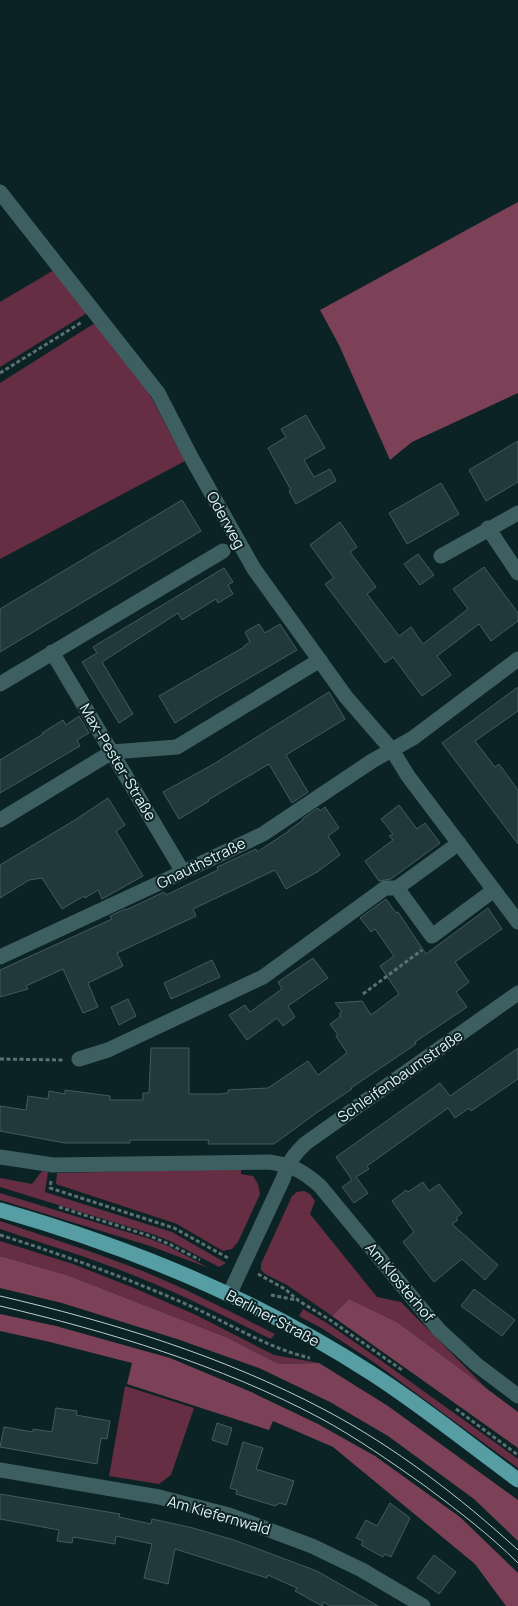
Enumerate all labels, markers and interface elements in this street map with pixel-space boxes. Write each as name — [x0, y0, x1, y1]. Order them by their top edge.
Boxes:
street label: Oderweg — [202, 487, 250, 553]
street label: Max-Pester-Straße — [75, 699, 161, 825]
street label: Gnauthstraße — [153, 832, 249, 894]
street label: Schleifenbaumstraße — [333, 1025, 467, 1127]
street label: Am Klosterhof — [361, 1238, 440, 1327]
street label: Berliner Straße — [223, 1285, 324, 1352]
street label: Am Kiefernwald — [165, 1490, 273, 1540]

